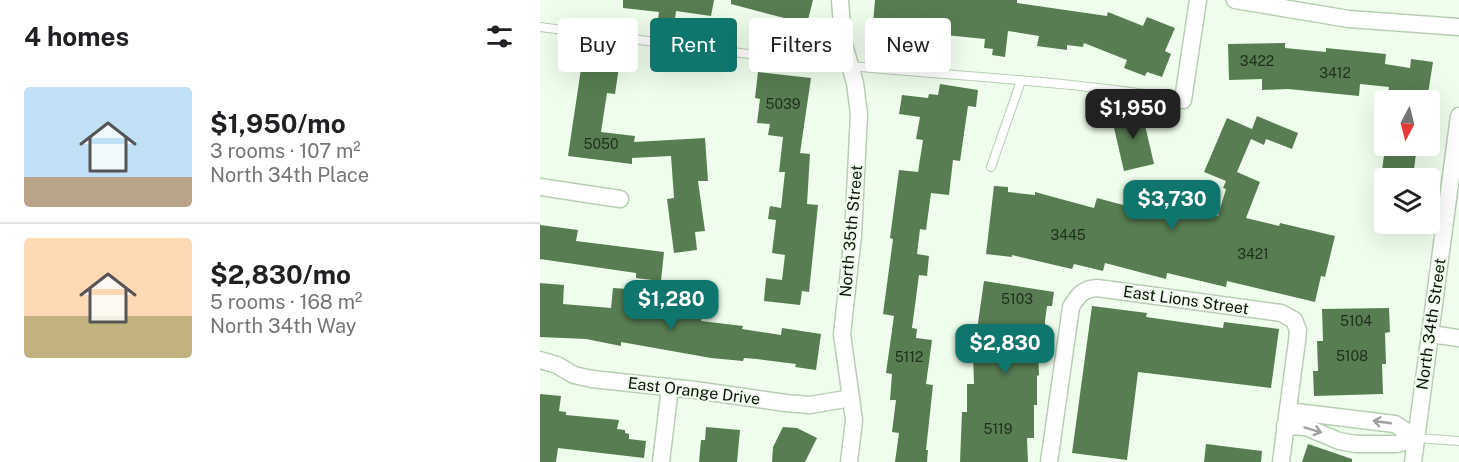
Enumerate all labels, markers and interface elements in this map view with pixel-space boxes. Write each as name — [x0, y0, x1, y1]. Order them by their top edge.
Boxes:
chip: Buy — [558, 18, 638, 72]
chip: Rent — [650, 18, 737, 72]
chip: Filters — [749, 18, 853, 72]
chip: New — [865, 18, 951, 72]
icon: filters — [483, 20, 516, 53]
text: 4 homes — [24, 21, 129, 52]
house number: 3422 — [1240, 53, 1274, 69]
house number: 3412 — [1319, 65, 1351, 81]
pin: $1,950 — [1084, 89, 1182, 140]
north arrow — [1374, 90, 1440, 156]
map controls — [1374, 90, 1440, 234]
house number: 5039 — [766, 96, 801, 112]
text: $1,950 — [1099, 96, 1167, 120]
text: $1,950/mo — [210, 108, 346, 139]
icon: home — [72, 111, 144, 183]
house number: 5050 — [583, 136, 619, 152]
text: 3 rooms · 107 m² — [210, 139, 361, 163]
text: North 34th Place — [210, 163, 369, 187]
street label: North 35th Street — [836, 164, 866, 298]
button: layers — [1374, 168, 1440, 234]
pin: $3,730 — [1123, 180, 1221, 231]
text: $3,730 — [1137, 187, 1207, 211]
house number: 3445 — [1050, 227, 1086, 243]
house number: 3421 — [1237, 246, 1269, 262]
street label: North 34th Street — [1412, 257, 1450, 391]
text: $2,830/mo — [210, 259, 351, 290]
icon: home — [72, 262, 144, 334]
pin: $1,280 — [622, 280, 720, 331]
street label: East Lions Street — [1122, 282, 1250, 318]
text: $1,280 — [637, 287, 705, 311]
text: 5 rooms · 168 m² — [210, 290, 362, 314]
house number: 5103 — [1001, 291, 1033, 307]
house number: 5104 — [1340, 313, 1372, 329]
text: North 34th Way — [210, 314, 356, 338]
pin: $2,830 — [956, 324, 1054, 375]
text: $2,830 — [969, 331, 1041, 355]
house number: 5108 — [1336, 348, 1368, 364]
house number: 5112 — [895, 349, 923, 365]
street label: East Orange Drive — [627, 373, 761, 409]
one-way arrow — [1372, 416, 1392, 427]
house number: 5119 — [983, 421, 1013, 437]
one-way arrow — [1303, 425, 1322, 436]

